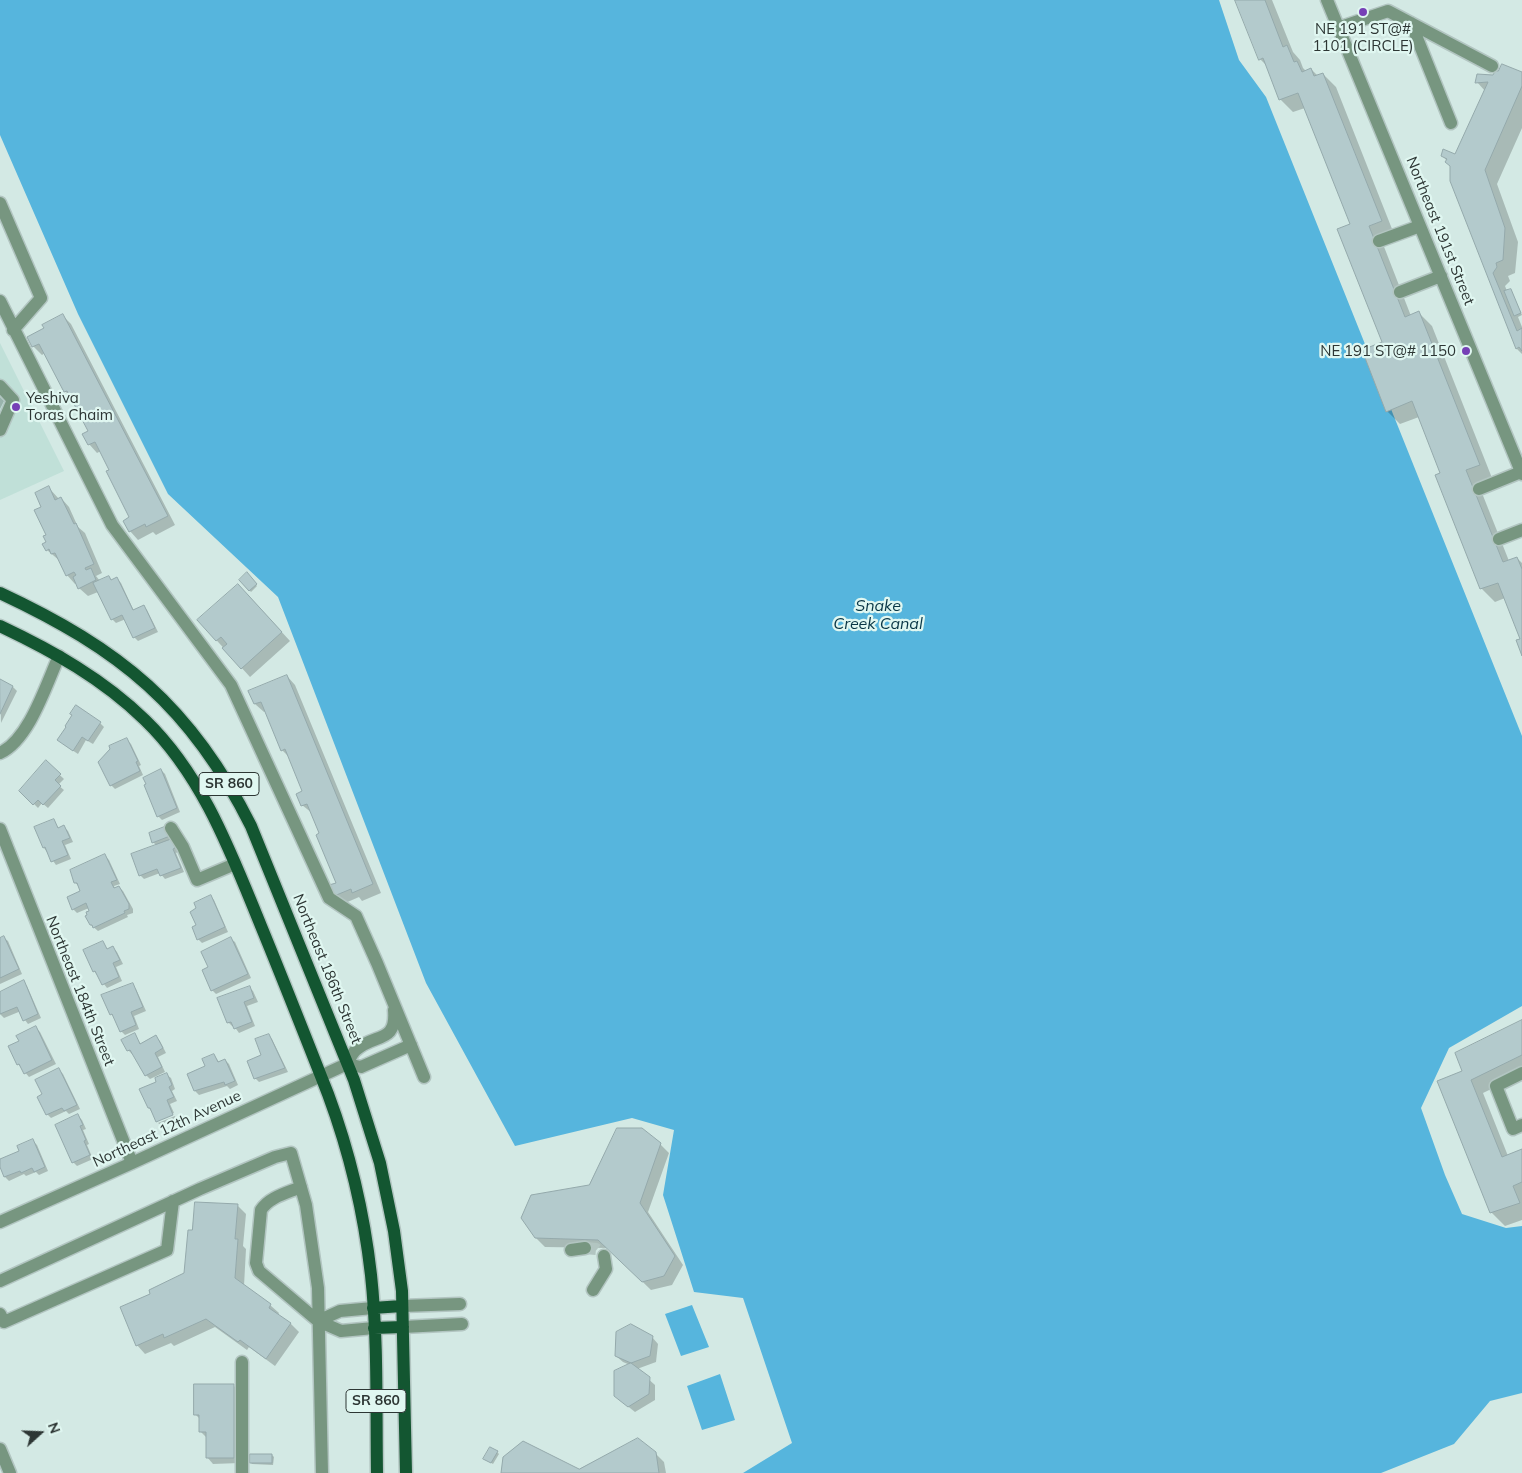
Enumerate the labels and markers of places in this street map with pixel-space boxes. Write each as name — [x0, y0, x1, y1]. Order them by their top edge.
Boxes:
marker: NE 191 ST@# 1101 (CIRCLE) — [1357, 6, 1369, 18]
place label: NE 191 ST@# 1101 (CIRCLE) — [1312, 20, 1414, 55]
place label: NE 191 ST@# 1150 — [1320, 342, 1456, 360]
marker: NE 191 ST@# 1150 — [1460, 345, 1472, 357]
place label: Yeshiva Toras Chaim — [26, 389, 113, 424]
marker: Yeshiva Toras Chaim — [10, 401, 22, 413]

